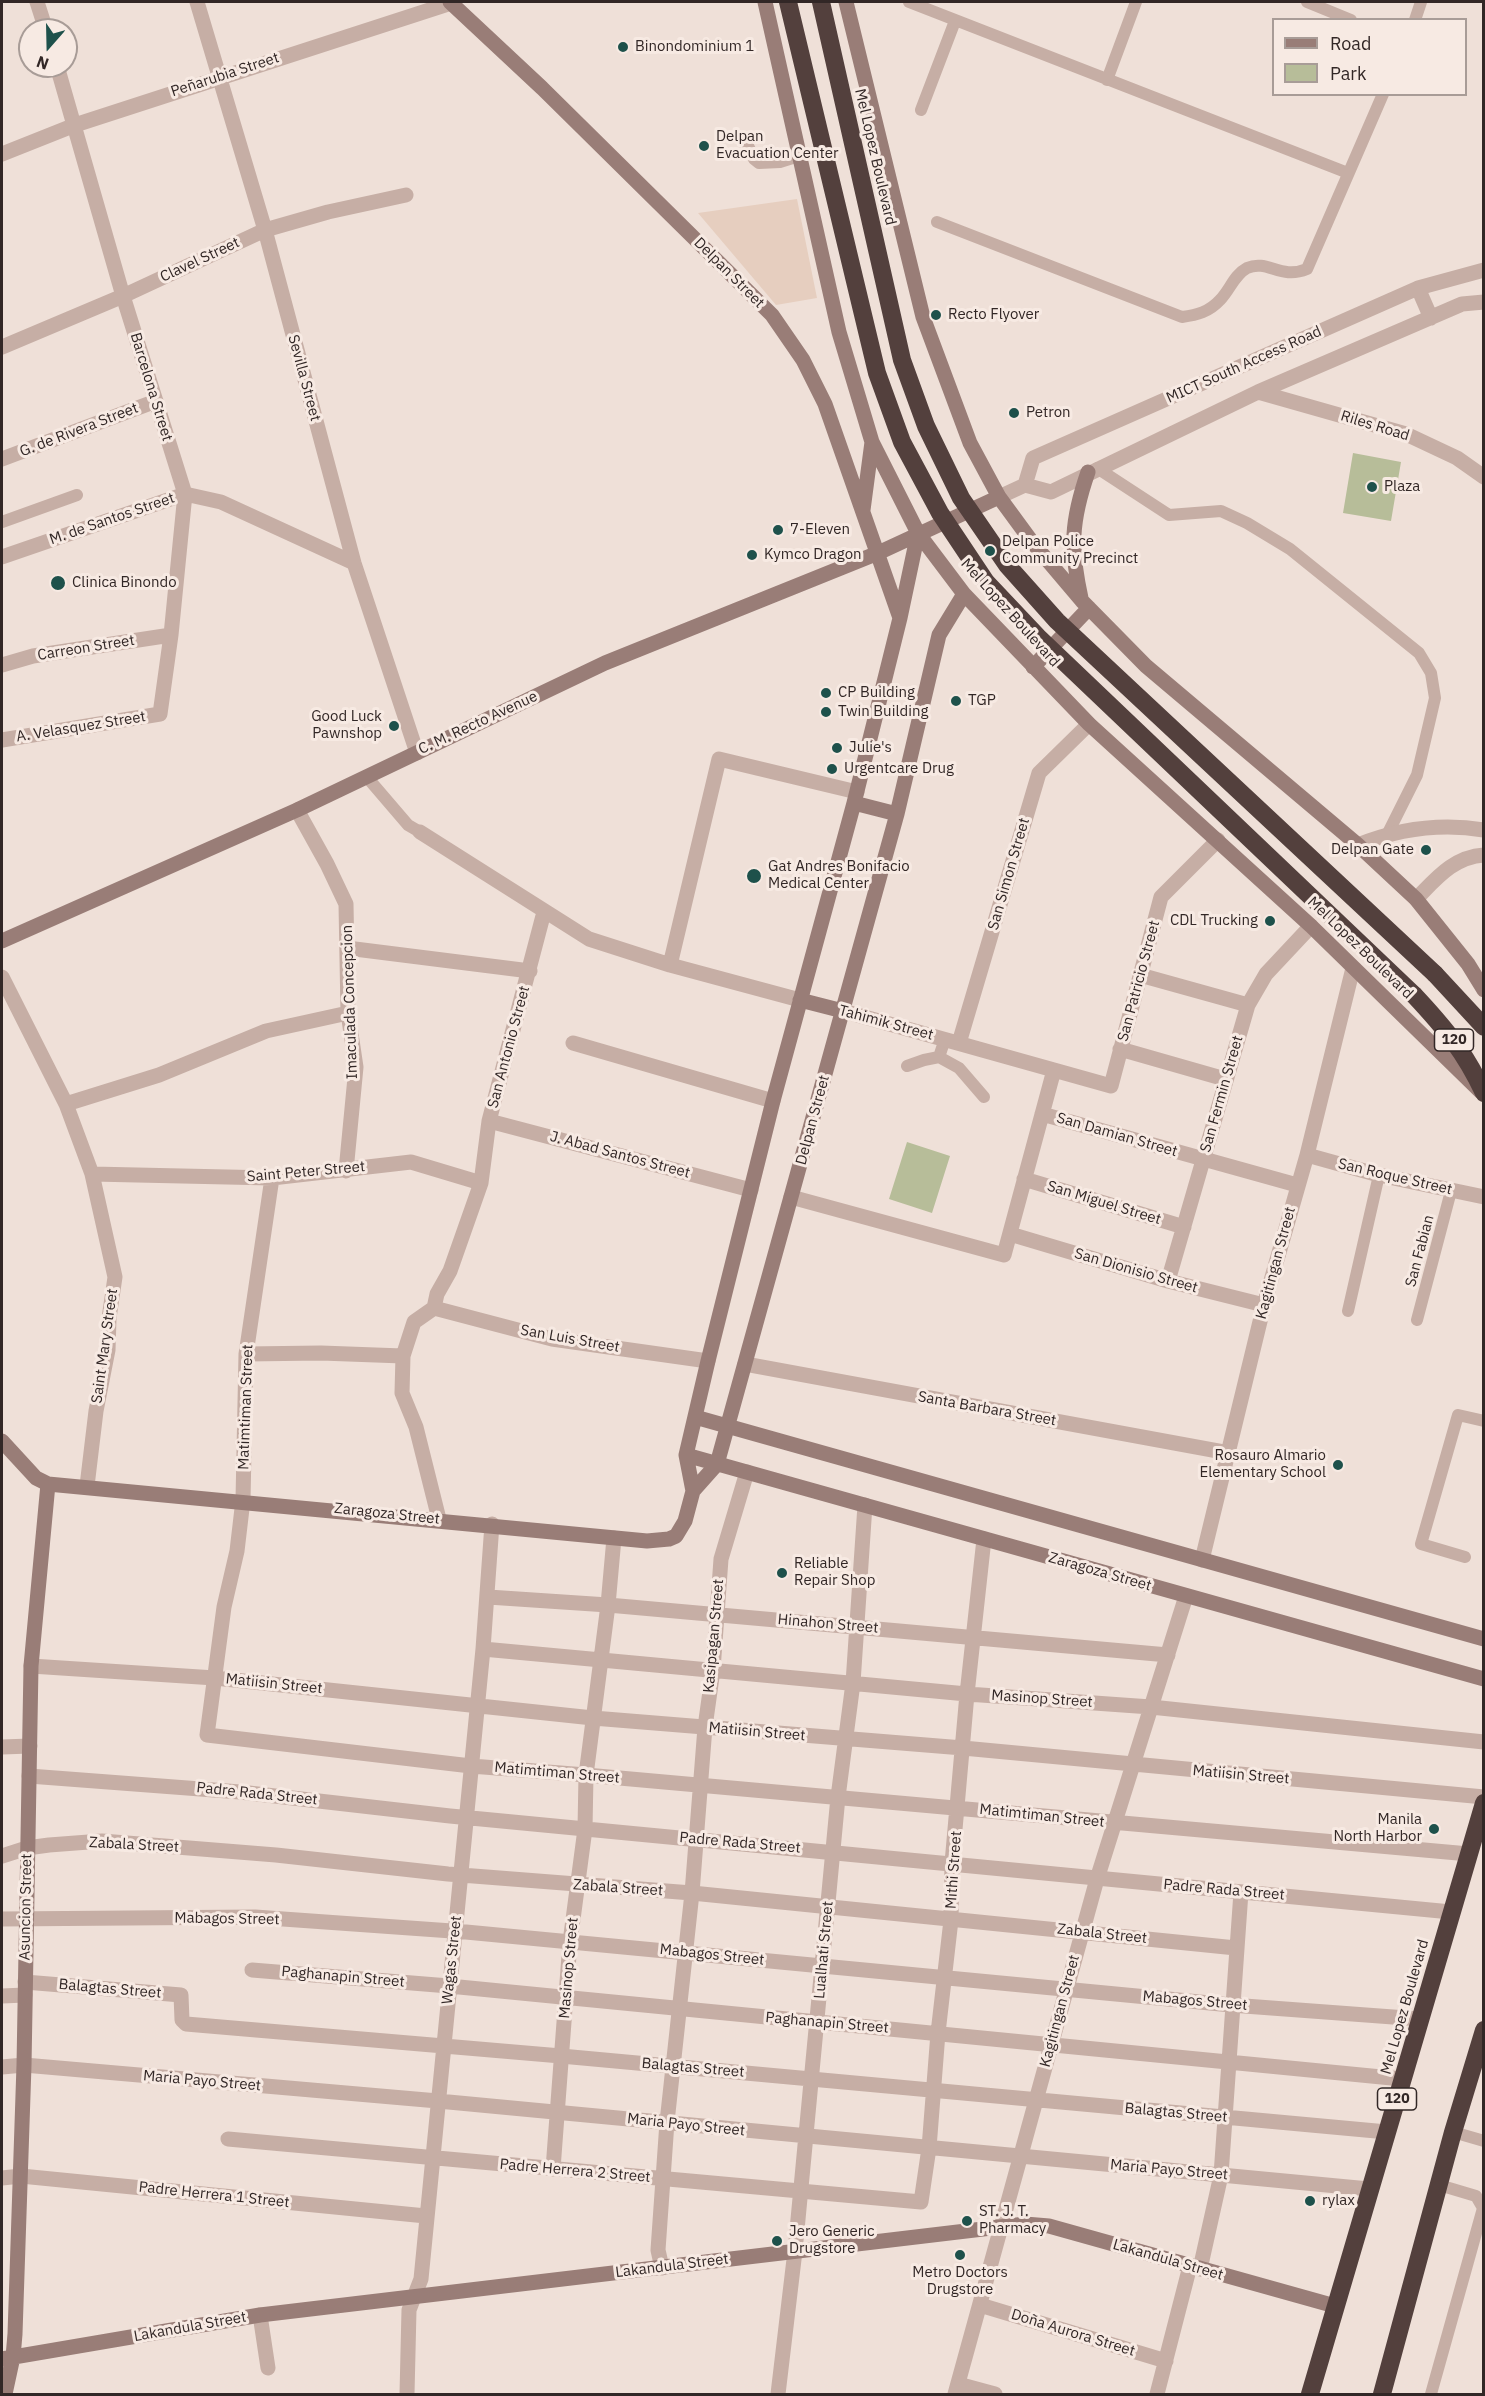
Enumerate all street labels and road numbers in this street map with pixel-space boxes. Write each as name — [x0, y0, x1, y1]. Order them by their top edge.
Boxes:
street label: Peñarubia Street — [169, 49, 281, 101]
street label: Mel Lopez Boulevard — [851, 87, 899, 227]
street label: Clavel Street — [157, 234, 243, 286]
street label: Delpan Street — [690, 234, 768, 312]
street label: MICT South Access Road — [1164, 323, 1324, 407]
street label: Barcelona Street — [126, 331, 176, 443]
street label: Sevilla Street — [284, 333, 324, 423]
street label: G. de Rivera Street — [17, 399, 141, 461]
street label: Riles Road — [1338, 407, 1412, 445]
street label: M. de Santos Street — [47, 489, 177, 549]
street label: Mel Lopez Boulevard — [957, 555, 1063, 671]
street label: Carreon Street — [36, 631, 136, 665]
street label: C. M. Recto Avenue — [416, 688, 540, 758]
street label: A. Velasquez Street — [15, 708, 147, 746]
street label: San Simon Street — [984, 816, 1034, 932]
street label: Mel Lopez Boulevard — [1304, 893, 1416, 1003]
street label: San Patricio Street — [1114, 918, 1164, 1044]
street label: Imaculada Concepcion — [338, 925, 362, 1079]
street label: San Antonio Street — [484, 984, 534, 1110]
street label: Tahimik Street — [837, 1002, 935, 1044]
road number: 120 — [1434, 1029, 1474, 1051]
street label: San Fermin Street — [1197, 1034, 1247, 1154]
street label: Delpan Street — [792, 1073, 834, 1167]
street label: San Damian Street — [1054, 1109, 1180, 1161]
street label: J. Abad Santos Street — [548, 1128, 692, 1182]
street label: San Roque Street — [1336, 1155, 1454, 1199]
street label: Saint Peter Street — [246, 1158, 366, 1186]
street label: San Miguel Street — [1045, 1177, 1163, 1229]
street label: Kagitingan Street — [1252, 1205, 1300, 1321]
street label: San Fabian — [1402, 1213, 1438, 1289]
street label: San Dionisio Street — [1072, 1245, 1200, 1297]
street label: Saint Mary Street — [88, 1287, 122, 1405]
street label: San Luis Street — [519, 1321, 621, 1357]
street label: Matimtiman Street — [235, 1344, 257, 1470]
street label: Santa Barbara Street — [916, 1388, 1058, 1430]
street label: Zaragoza Street — [333, 1500, 441, 1528]
street label: Zaragoza Street — [1047, 1549, 1153, 1595]
street label: Kasipagan Street — [700, 1578, 728, 1694]
street label: Hinahon Street — [777, 1611, 879, 1637]
street label: Matiisin Street — [225, 1670, 323, 1698]
street label: Masinop Street — [991, 1686, 1093, 1712]
street label: Matiisin Street — [708, 1719, 806, 1745]
street label: Matimtiman Street — [494, 1759, 620, 1787]
street label: Matiisin Street — [1192, 1762, 1290, 1788]
street label: Padre Rada Street — [196, 1779, 318, 1809]
street label: Matimtiman Street — [979, 1800, 1105, 1832]
street label: Padre Rada Street — [679, 1829, 801, 1857]
street label: Mithi Street — [942, 1830, 966, 1910]
street label: Zabala Street — [88, 1834, 180, 1856]
street label: Asuncion Street — [16, 1853, 36, 1961]
street label: Zabala Street — [572, 1876, 664, 1900]
street label: Padre Rada Street — [1163, 1876, 1285, 1904]
street label: Lualhati Street — [811, 1900, 837, 2000]
street label: Mabagos Street — [174, 1909, 280, 1929]
street label: Wagas Street — [438, 1915, 466, 2005]
street label: Masinop Street — [556, 1917, 582, 2019]
street label: Zabala Street — [1056, 1920, 1148, 1948]
street label: Mel Lopez Boulevard — [1377, 1938, 1433, 2076]
street label: Mabagos Street — [659, 1941, 765, 1969]
street label: Kagitingan Street — [1036, 1953, 1084, 2069]
street label: Paghanapin Street — [281, 1963, 405, 1991]
street label: Balagtas Street — [58, 1976, 162, 2002]
street label: Mabagos Street — [1142, 1987, 1248, 2015]
street label: Paghanapin Street — [765, 2009, 889, 2037]
street label: Balagtas Street — [641, 2055, 745, 2081]
street label: Maria Payo Street — [142, 2067, 262, 2095]
road number: 120 — [1378, 2088, 1416, 2110]
street label: Balagtas Street — [1124, 2100, 1228, 2126]
street label: Maria Payo Street — [626, 2110, 746, 2140]
street label: Padre Herrera 2 Street — [499, 2155, 651, 2187]
street label: Maria Payo Street — [1109, 2156, 1229, 2184]
street label: Padre Herrera 1 Street — [138, 2178, 290, 2212]
street label: Lakandula Street — [1111, 2236, 1225, 2284]
street label: Lakandula Street — [614, 2250, 730, 2282]
street label: Doña Aurora Street — [1009, 2306, 1137, 2360]
street label: Lakandula Street — [132, 2308, 248, 2346]

